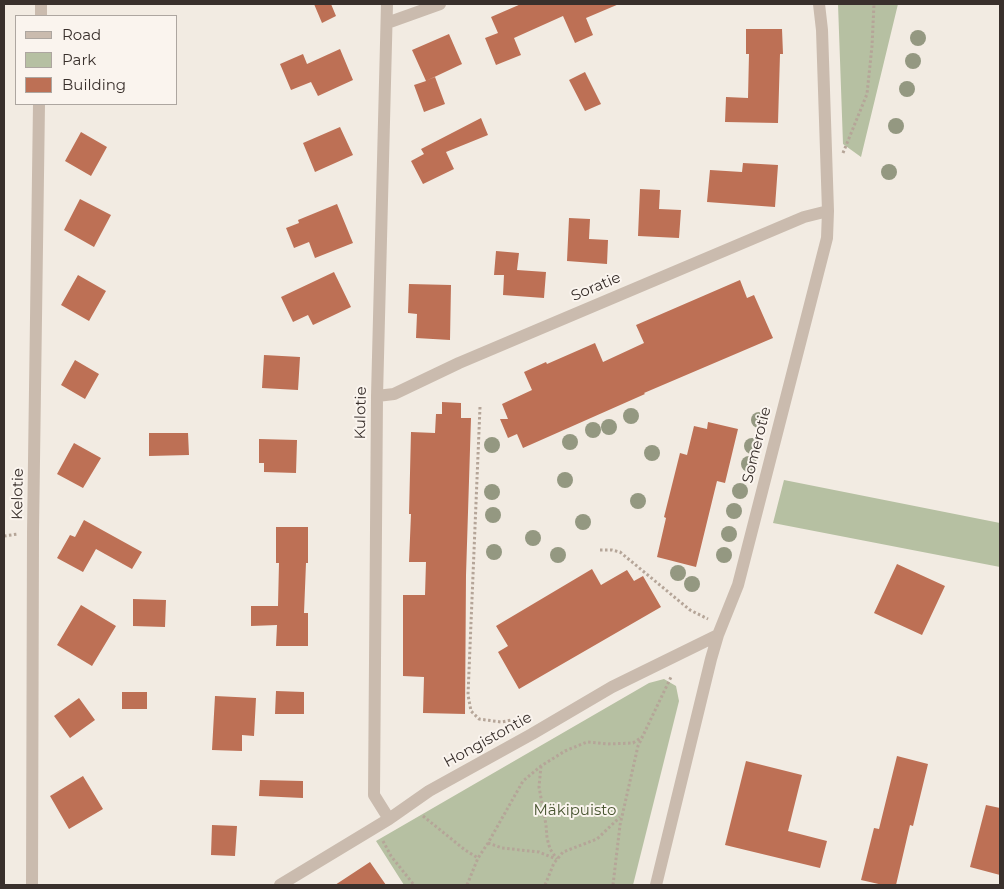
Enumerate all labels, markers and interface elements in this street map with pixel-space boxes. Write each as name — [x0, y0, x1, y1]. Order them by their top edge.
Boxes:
legend — [15, 15, 178, 105]
text: Road — [62, 25, 101, 44]
text: Park — [62, 50, 96, 69]
text: Building — [62, 75, 126, 94]
street label: Soratie — [569, 269, 623, 305]
street label: Kulotie — [352, 386, 370, 440]
street label: Somerotie — [739, 405, 775, 485]
street label: Kelotie — [9, 468, 27, 520]
street label: Hongistontie — [441, 708, 535, 772]
park label: Mäkipuisto — [534, 802, 616, 820]

